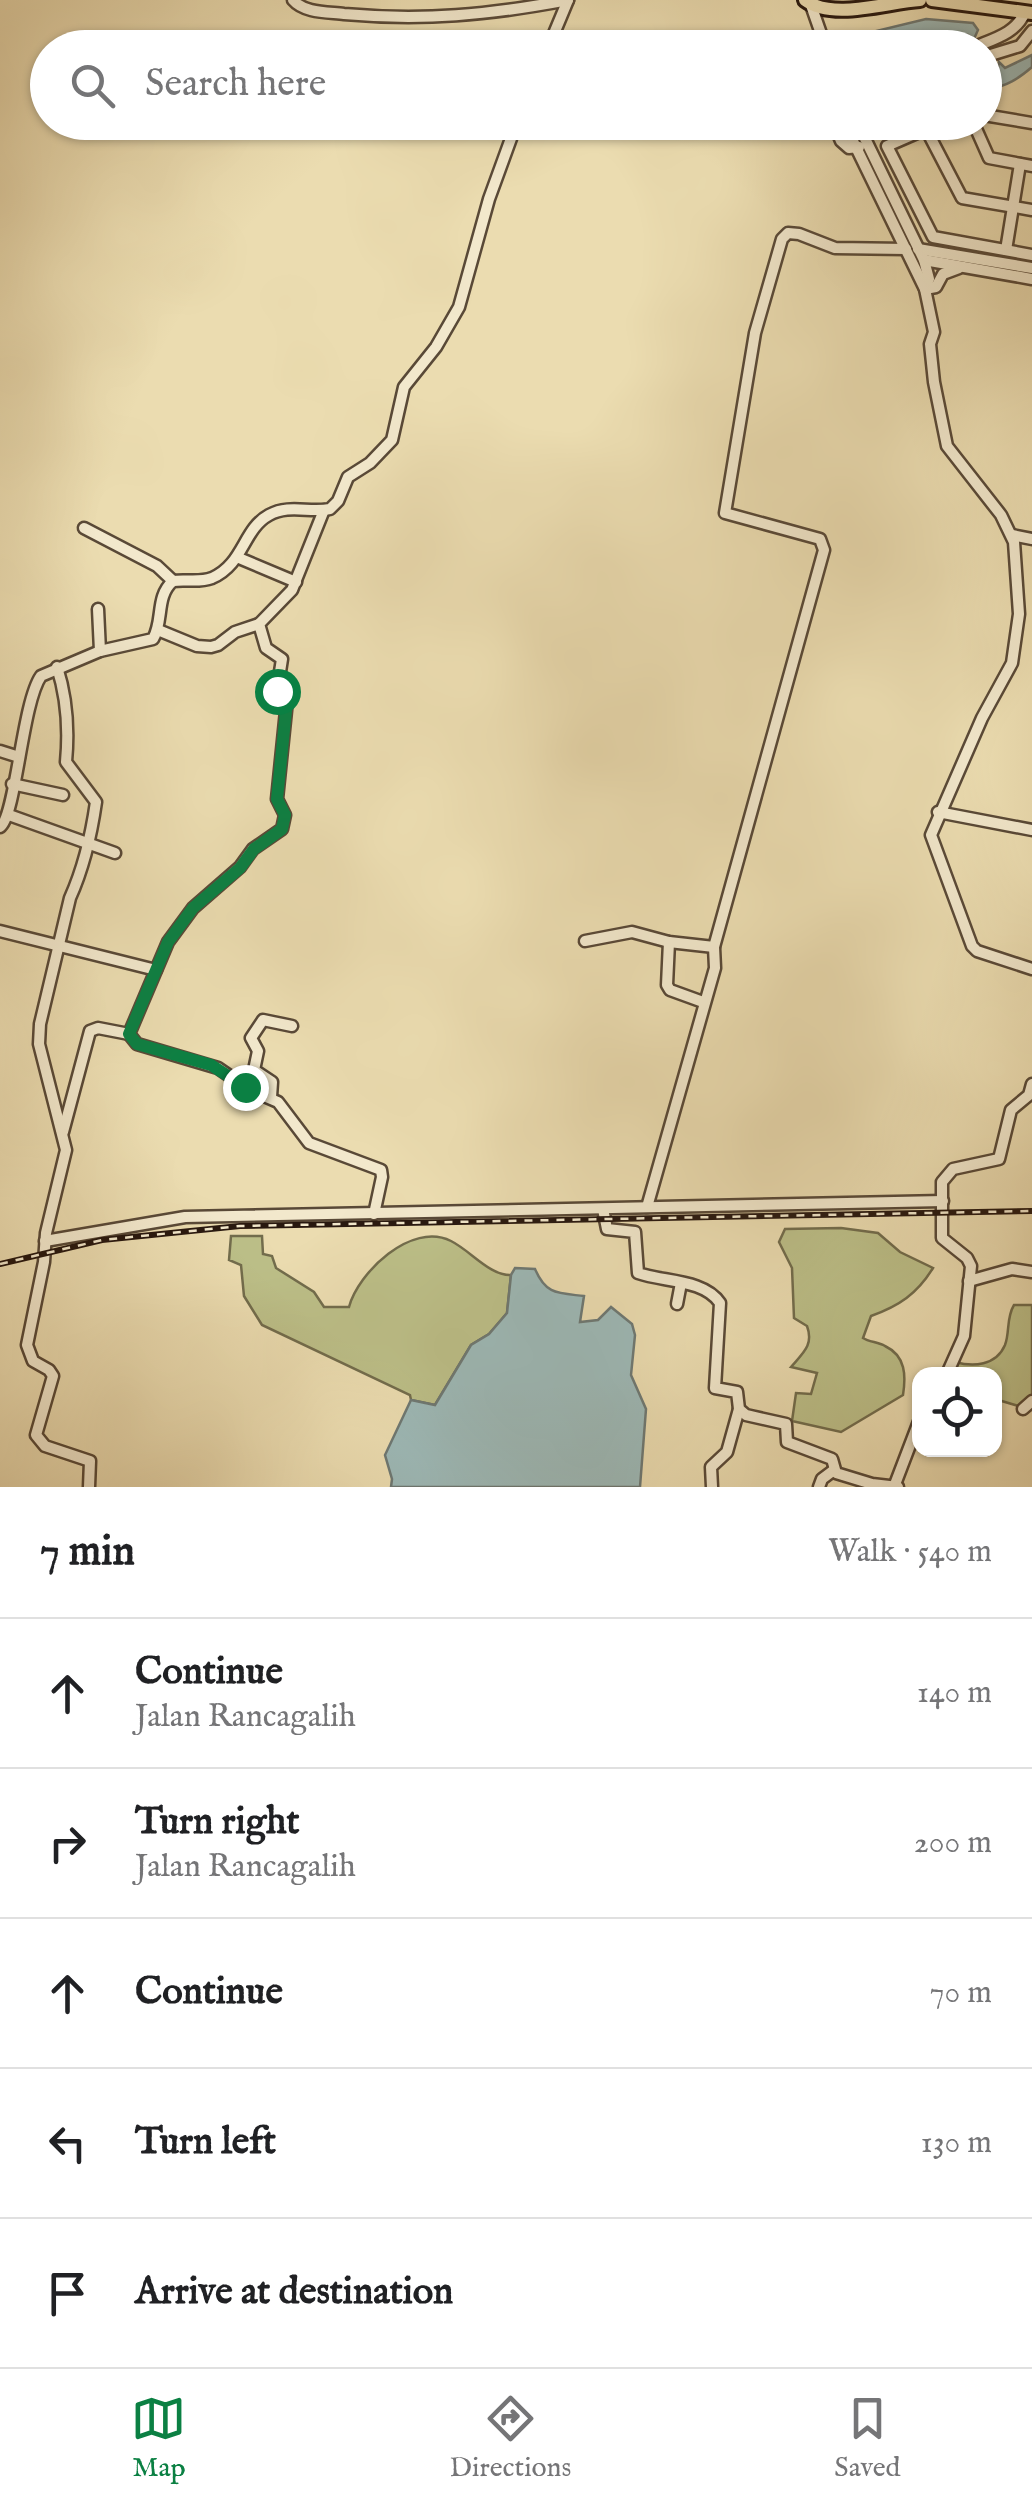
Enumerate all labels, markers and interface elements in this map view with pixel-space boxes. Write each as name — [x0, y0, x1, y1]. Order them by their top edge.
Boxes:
search box — [30, 30, 1002, 140]
icon: search — [65, 58, 120, 113]
text: Search here — [145, 61, 326, 109]
route start — [255, 669, 301, 715]
route end — [223, 1065, 269, 1111]
map controls — [912, 1367, 1002, 1457]
button: locate — [912, 1367, 1002, 1457]
text: 7 min — [40, 1526, 135, 1579]
text: Walk · 540 m — [828, 1532, 992, 1573]
text: Continue — [135, 1649, 283, 1697]
icon: ahead — [40, 1666, 95, 1721]
text: 140 m — [917, 1673, 992, 1714]
text: Jalan Rancagalih — [135, 1697, 356, 1738]
text: Turn right — [135, 1799, 299, 1847]
icon: right — [40, 1816, 95, 1871]
text: 200 m — [914, 1823, 992, 1864]
text: Jalan Rancagalih — [135, 1847, 356, 1888]
icon: ahead — [40, 1966, 95, 2021]
text: Continue — [135, 1969, 283, 2017]
text: 70 m — [930, 1973, 992, 2014]
icon: left — [40, 2116, 95, 2171]
text: Turn left — [135, 2119, 276, 2167]
text: 130 m — [921, 2123, 992, 2164]
icon: arrive — [40, 2266, 95, 2321]
text: Arrive at destination — [135, 2269, 453, 2317]
tab: Map — [131, 2391, 186, 2486]
tab: Directions — [449, 2391, 571, 2486]
tab: Saved — [834, 2391, 901, 2486]

